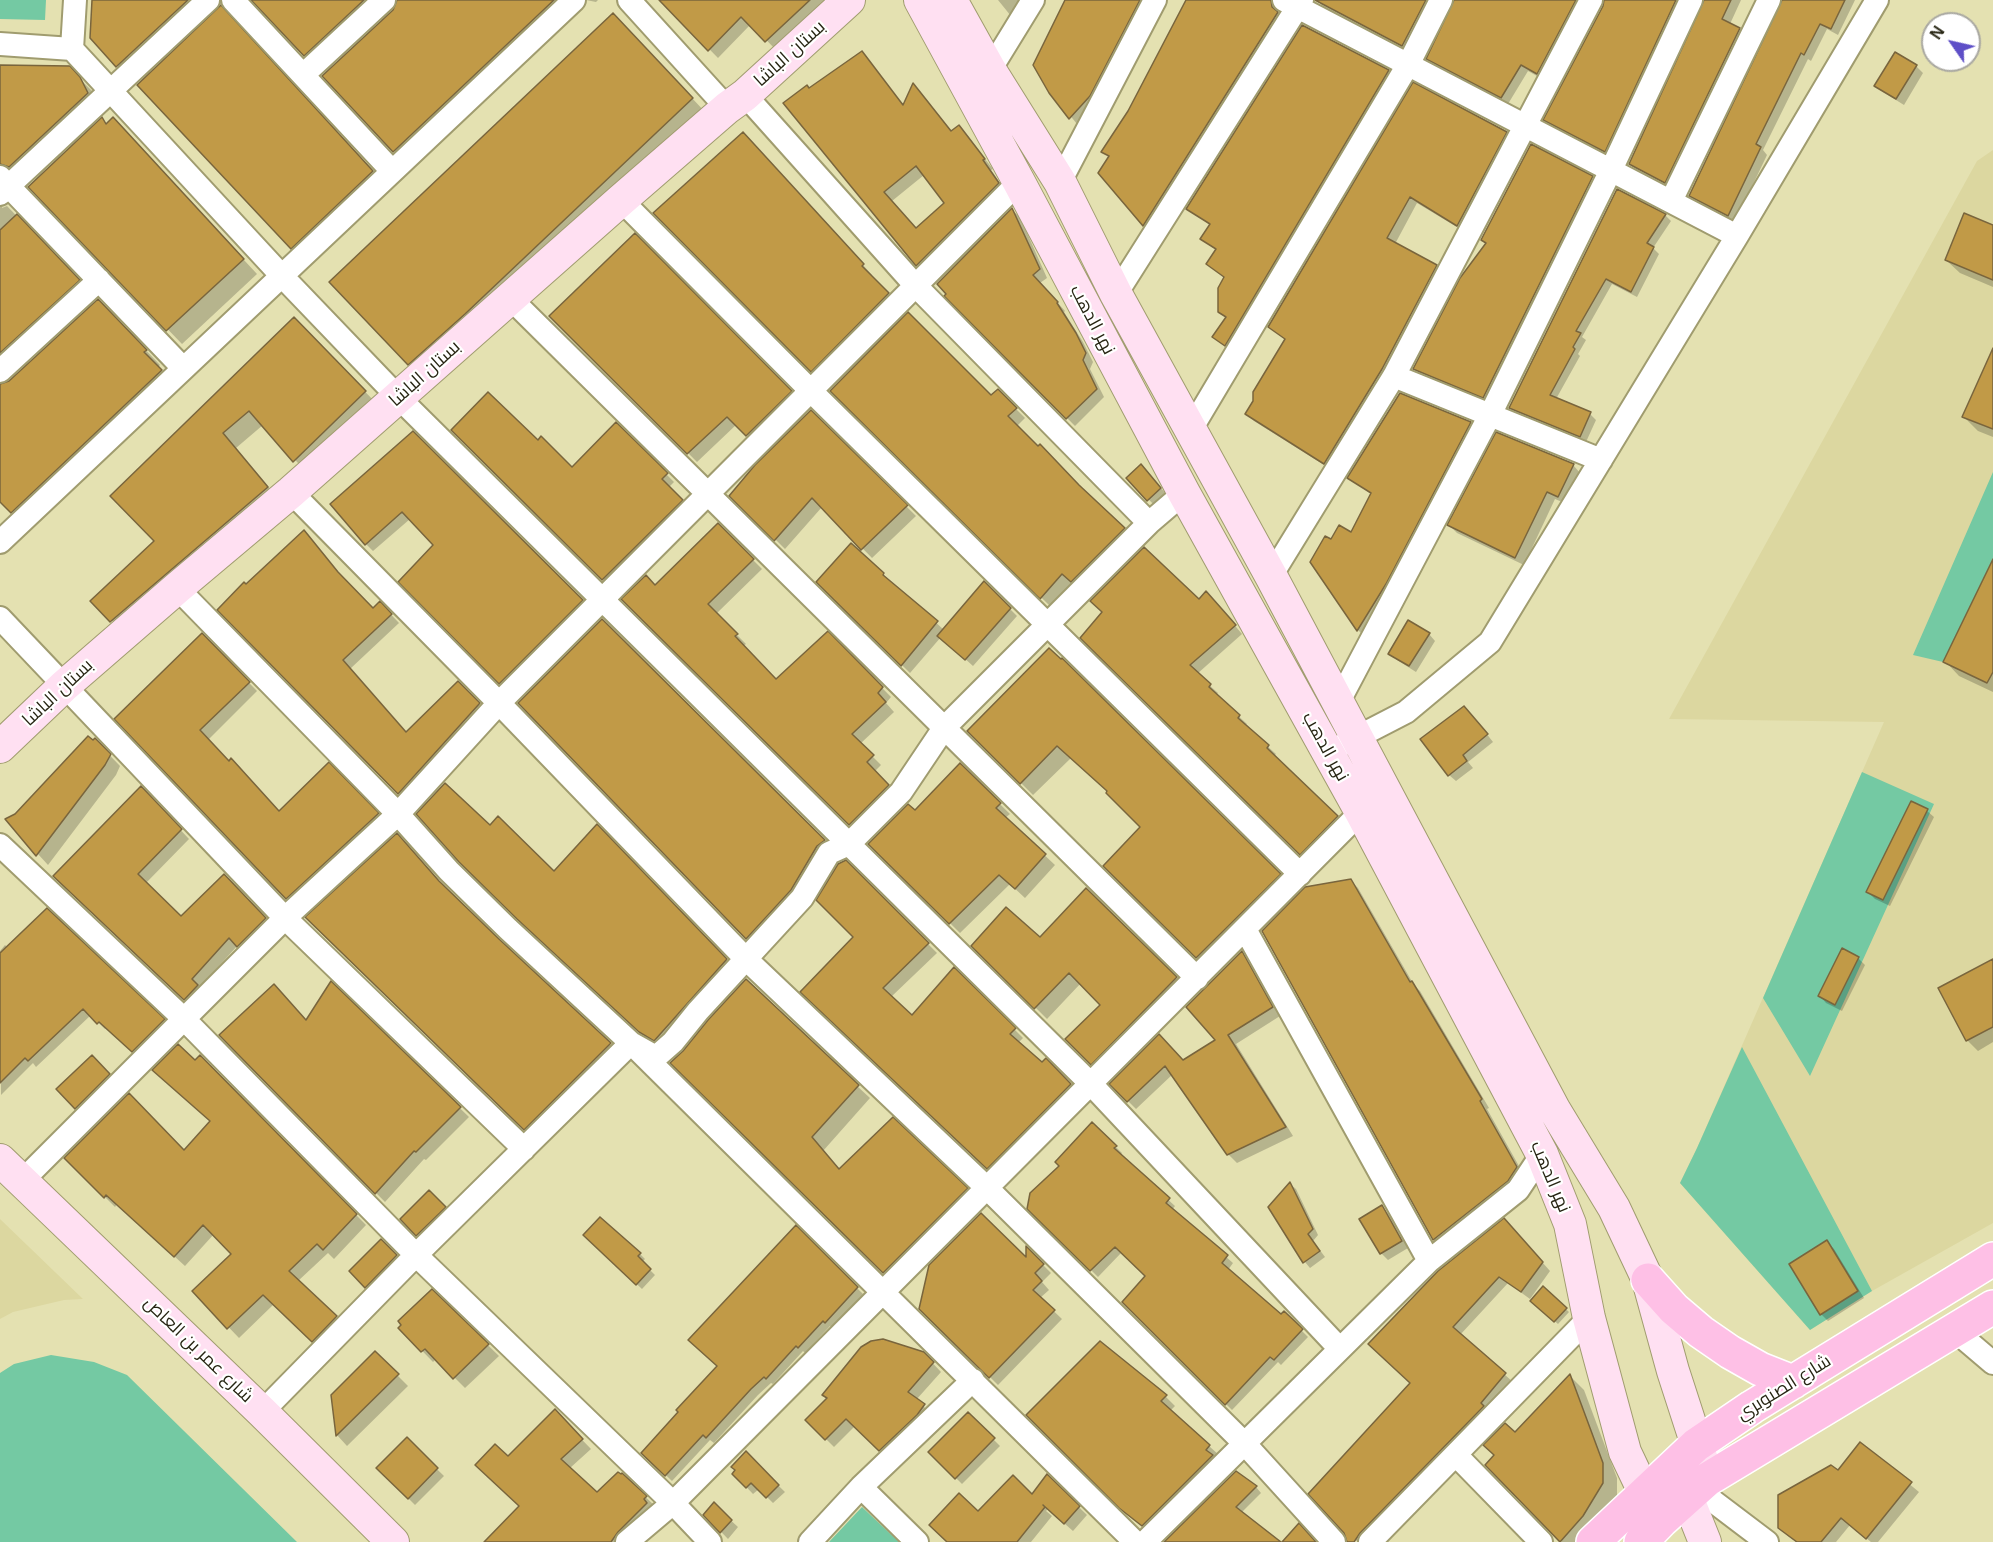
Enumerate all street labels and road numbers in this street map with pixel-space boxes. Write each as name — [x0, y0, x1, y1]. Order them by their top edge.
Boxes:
street label: بستان الباشا — [750, 16, 830, 92]
street label: نهر الدهب — [1065, 282, 1119, 358]
street label: بستان الباشا — [385, 336, 465, 412]
street label: بستان الباشا — [18, 655, 98, 731]
street label: نهر الدهب — [1297, 709, 1353, 785]
street label: نهر الدهب — [1525, 1138, 1575, 1216]
street label: شارع عمر بن العاص — [139, 1292, 257, 1408]
street label: شارع الصنوبري — [1733, 1350, 1835, 1426]

